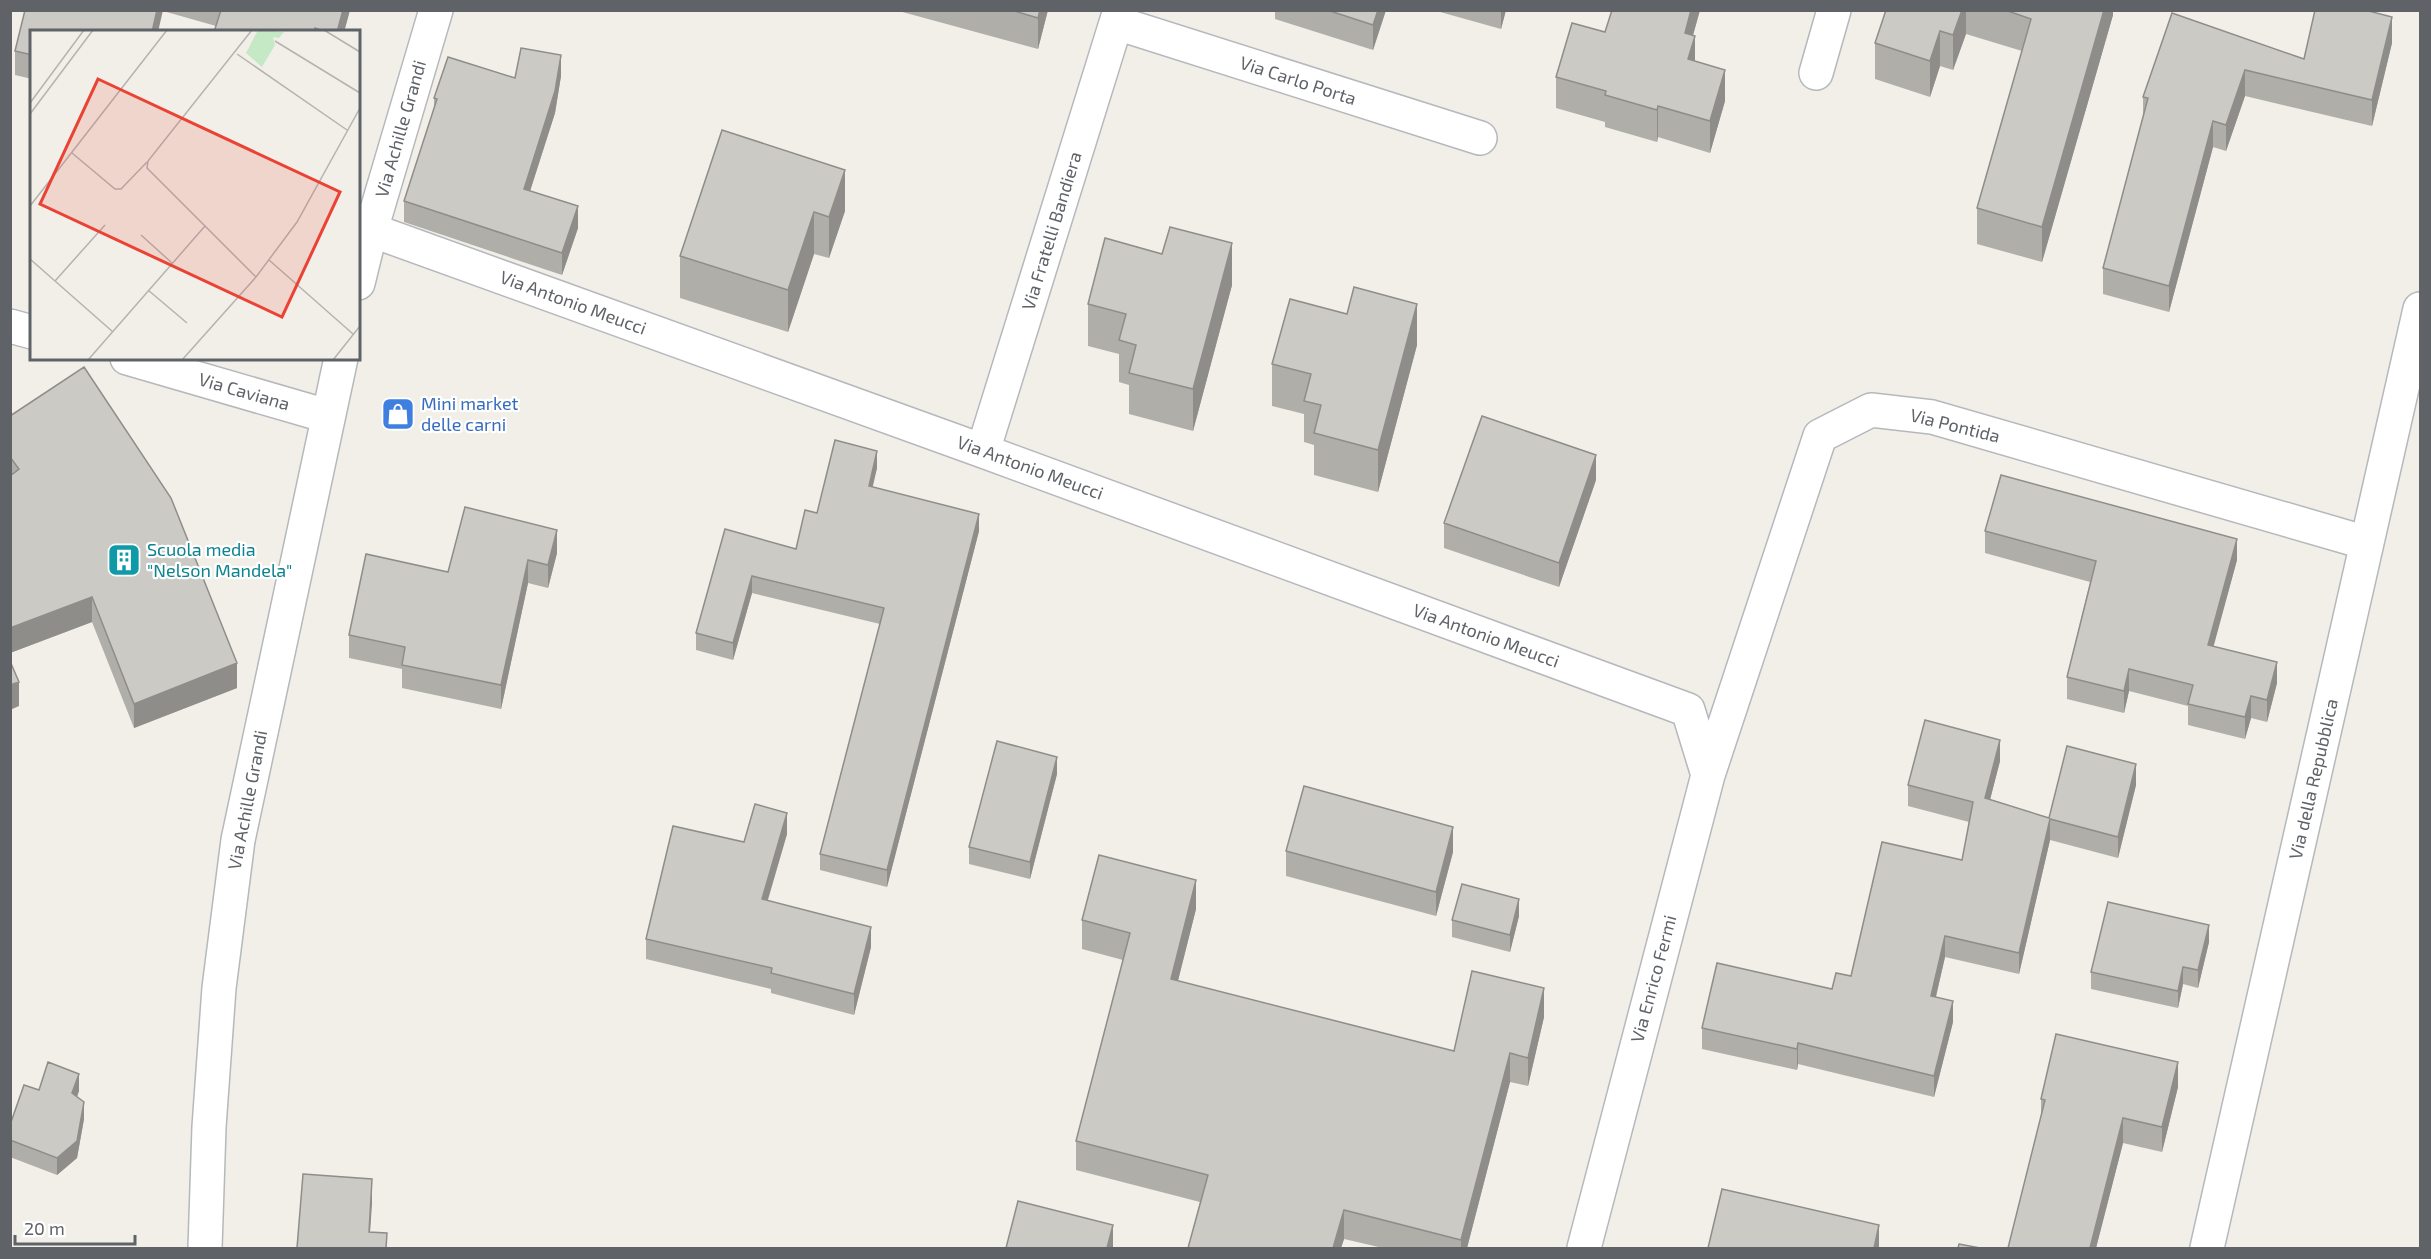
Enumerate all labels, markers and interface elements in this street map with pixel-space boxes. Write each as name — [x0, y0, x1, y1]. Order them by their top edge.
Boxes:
inset map — [30, 30, 360, 360]
street label: Via Carlo Porta — [1237, 51, 1359, 109]
street label: Via Achille Grandi — [370, 58, 430, 200]
street label: Via Fratelli Bandiera — [1016, 149, 1086, 313]
street label: Via Antonio Meucci — [497, 265, 650, 339]
street label: Via Caviana — [196, 368, 292, 415]
place label: Mini market delle carni — [421, 392, 519, 435]
shop icon: Mini market delle carni — [380, 396, 416, 432]
street label: Via Pontida — [1908, 403, 2003, 447]
street label: Via Antonio Meucci — [954, 430, 1107, 504]
place label: Scuola media "Nelson Mandela" — [147, 538, 292, 581]
building icon: Scuola media "Nelson Mandela" — [106, 542, 142, 578]
street label: Via Antonio Meucci — [1410, 598, 1563, 672]
street label: Via della Repubblica — [2284, 696, 2342, 861]
street label: Via Achille Grandi — [223, 728, 271, 872]
street label: Via Enrico Fermi — [1625, 913, 1681, 1045]
scale bar — [15, 1208, 135, 1246]
text: 20 m — [24, 1217, 65, 1239]

